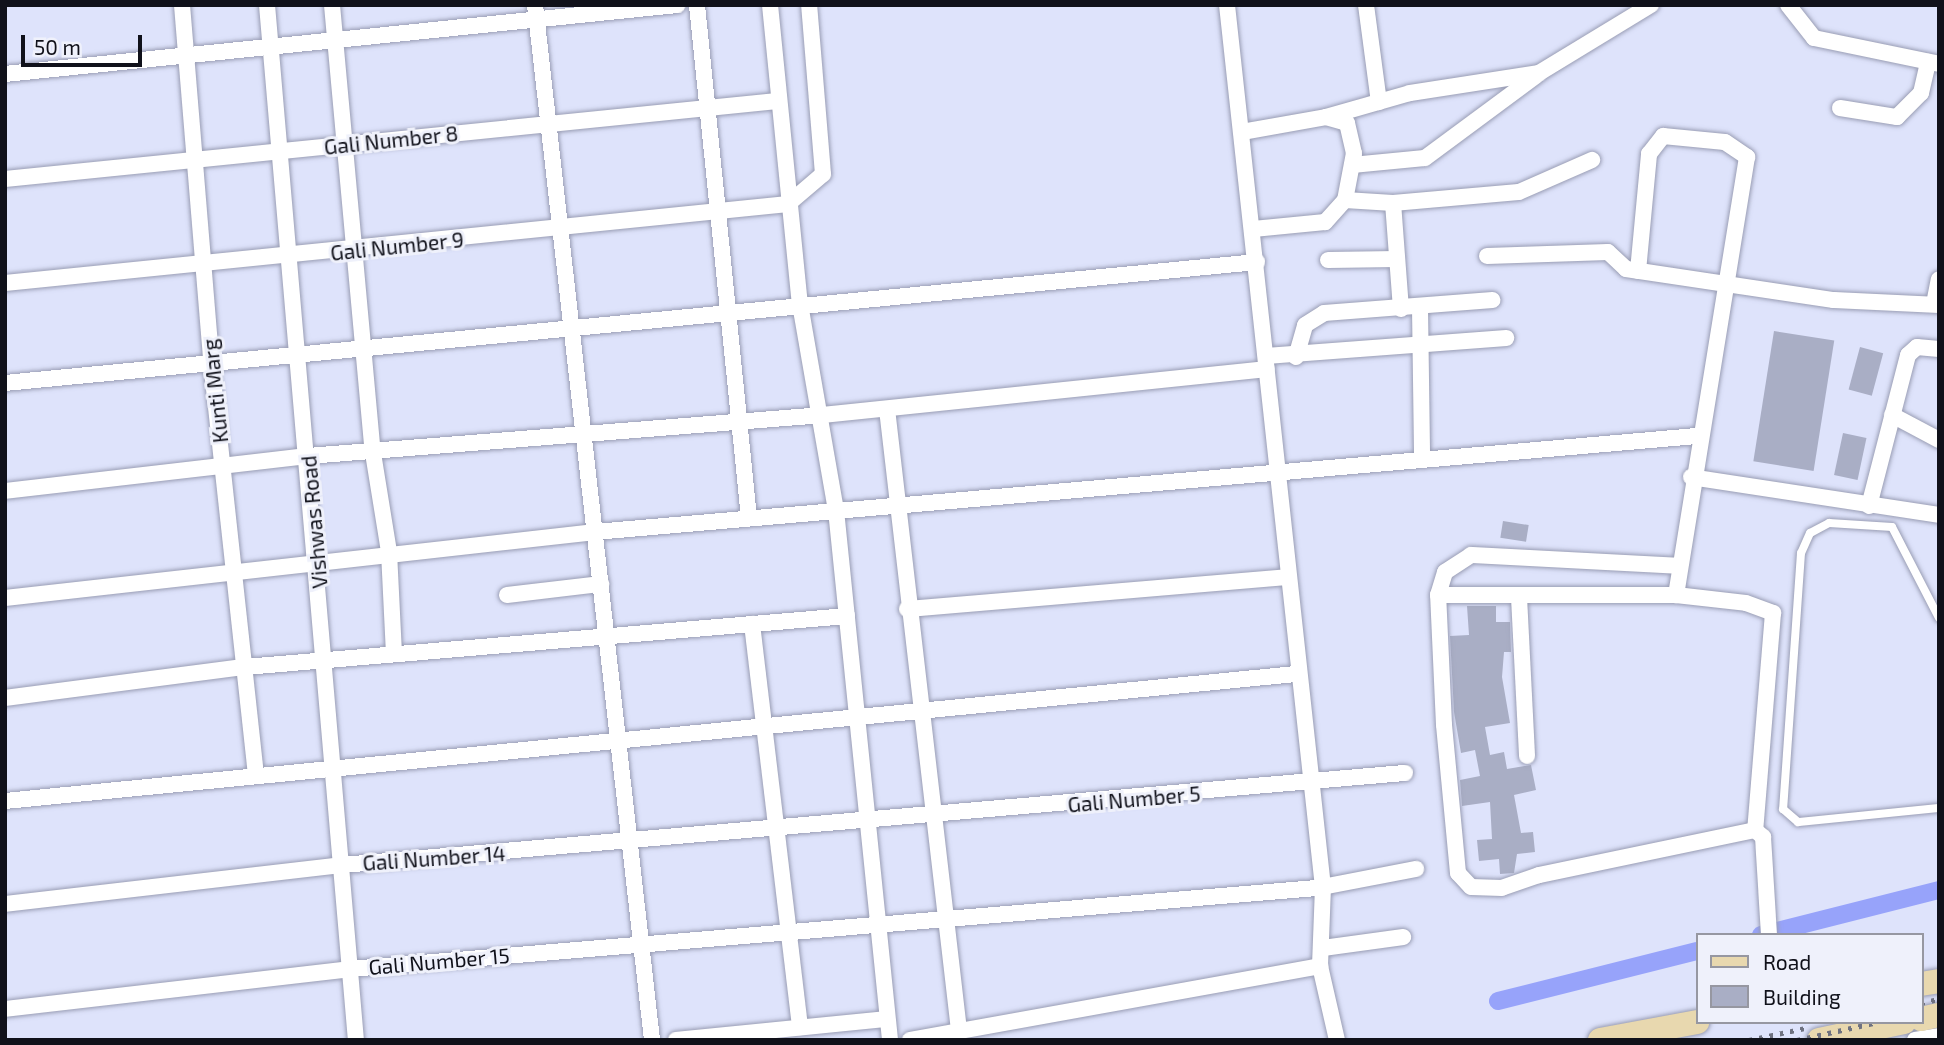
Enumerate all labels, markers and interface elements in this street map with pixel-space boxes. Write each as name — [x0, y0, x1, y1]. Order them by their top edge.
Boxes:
scale bar — [24, 21, 145, 65]
text: 50 m — [34, 34, 81, 59]
street label: Gali Number 8 — [322, 120, 460, 160]
street label: Gali Number 9 — [329, 226, 465, 266]
street label: Kunti Marg — [197, 338, 233, 444]
street label: Vishwas Road — [296, 454, 332, 590]
street label: Gali Number 5 — [1066, 781, 1202, 817]
street label: Gali Number 14 — [361, 840, 507, 876]
legend — [1696, 933, 1923, 1024]
street label: Gali Number 15 — [367, 942, 511, 980]
text: Road — [1763, 949, 1811, 974]
text: Building — [1763, 984, 1841, 1009]

